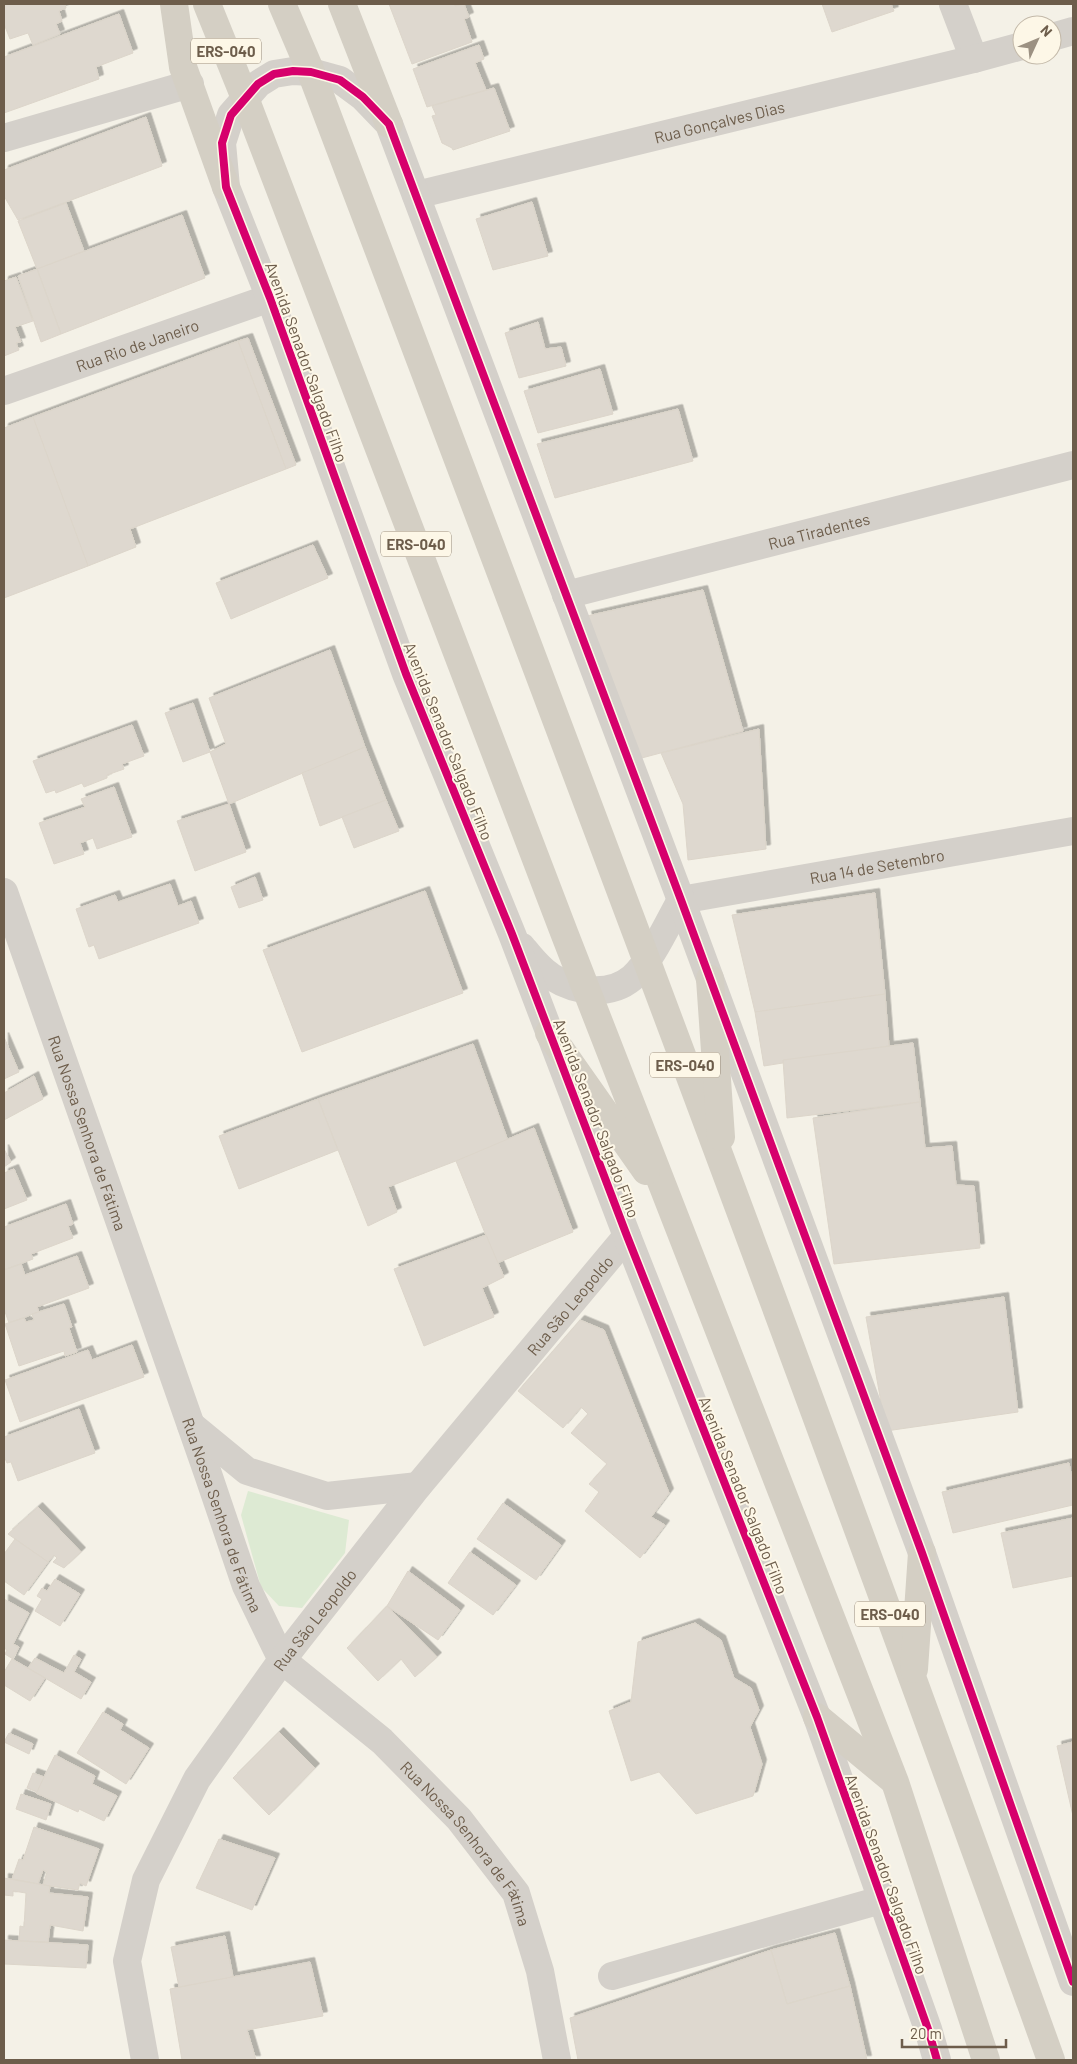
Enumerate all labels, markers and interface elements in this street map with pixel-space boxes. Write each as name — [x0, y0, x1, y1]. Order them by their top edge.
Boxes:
north arrow — [1012, 15, 1062, 65]
text: N — [1037, 21, 1056, 40]
road number: ERS-040 — [191, 38, 261, 64]
street label: Rua Gonçalves Dias — [652, 96, 786, 146]
street label: Avenida Senador Salgado Filho — [262, 259, 352, 465]
street label: Rua Rio de Janeiro — [73, 314, 201, 375]
street label: Rua Tiradentes — [766, 508, 872, 552]
road number: ERS-040 — [381, 532, 451, 556]
street label: Avenida Senador Salgado Filho — [401, 639, 497, 843]
street label: Rua 14 de Setembro — [808, 844, 946, 887]
street label: Avenida Senador Salgado Filho — [550, 1016, 644, 1220]
street label: Rua Nossa Senhora de Fátima — [45, 1033, 131, 1233]
road number: ERS-040 — [650, 1052, 720, 1078]
street label: Rua São Leopoldo — [522, 1251, 616, 1359]
street label: Avenida Senador Salgado Filho — [696, 1393, 792, 1597]
street label: Rua Nossa Senhora de Fátima — [179, 1415, 267, 1615]
street label: Rua São Leopoldo — [268, 1564, 360, 1674]
road number: ERS-040 — [855, 1602, 925, 1626]
street label: Rua Nossa Senhora de Fátima — [397, 1757, 535, 1928]
street label: Avenida Senador Salgado Filho — [842, 1771, 932, 1977]
scale bar — [902, 2016, 1006, 2048]
text: 20 m — [910, 2024, 942, 2042]

